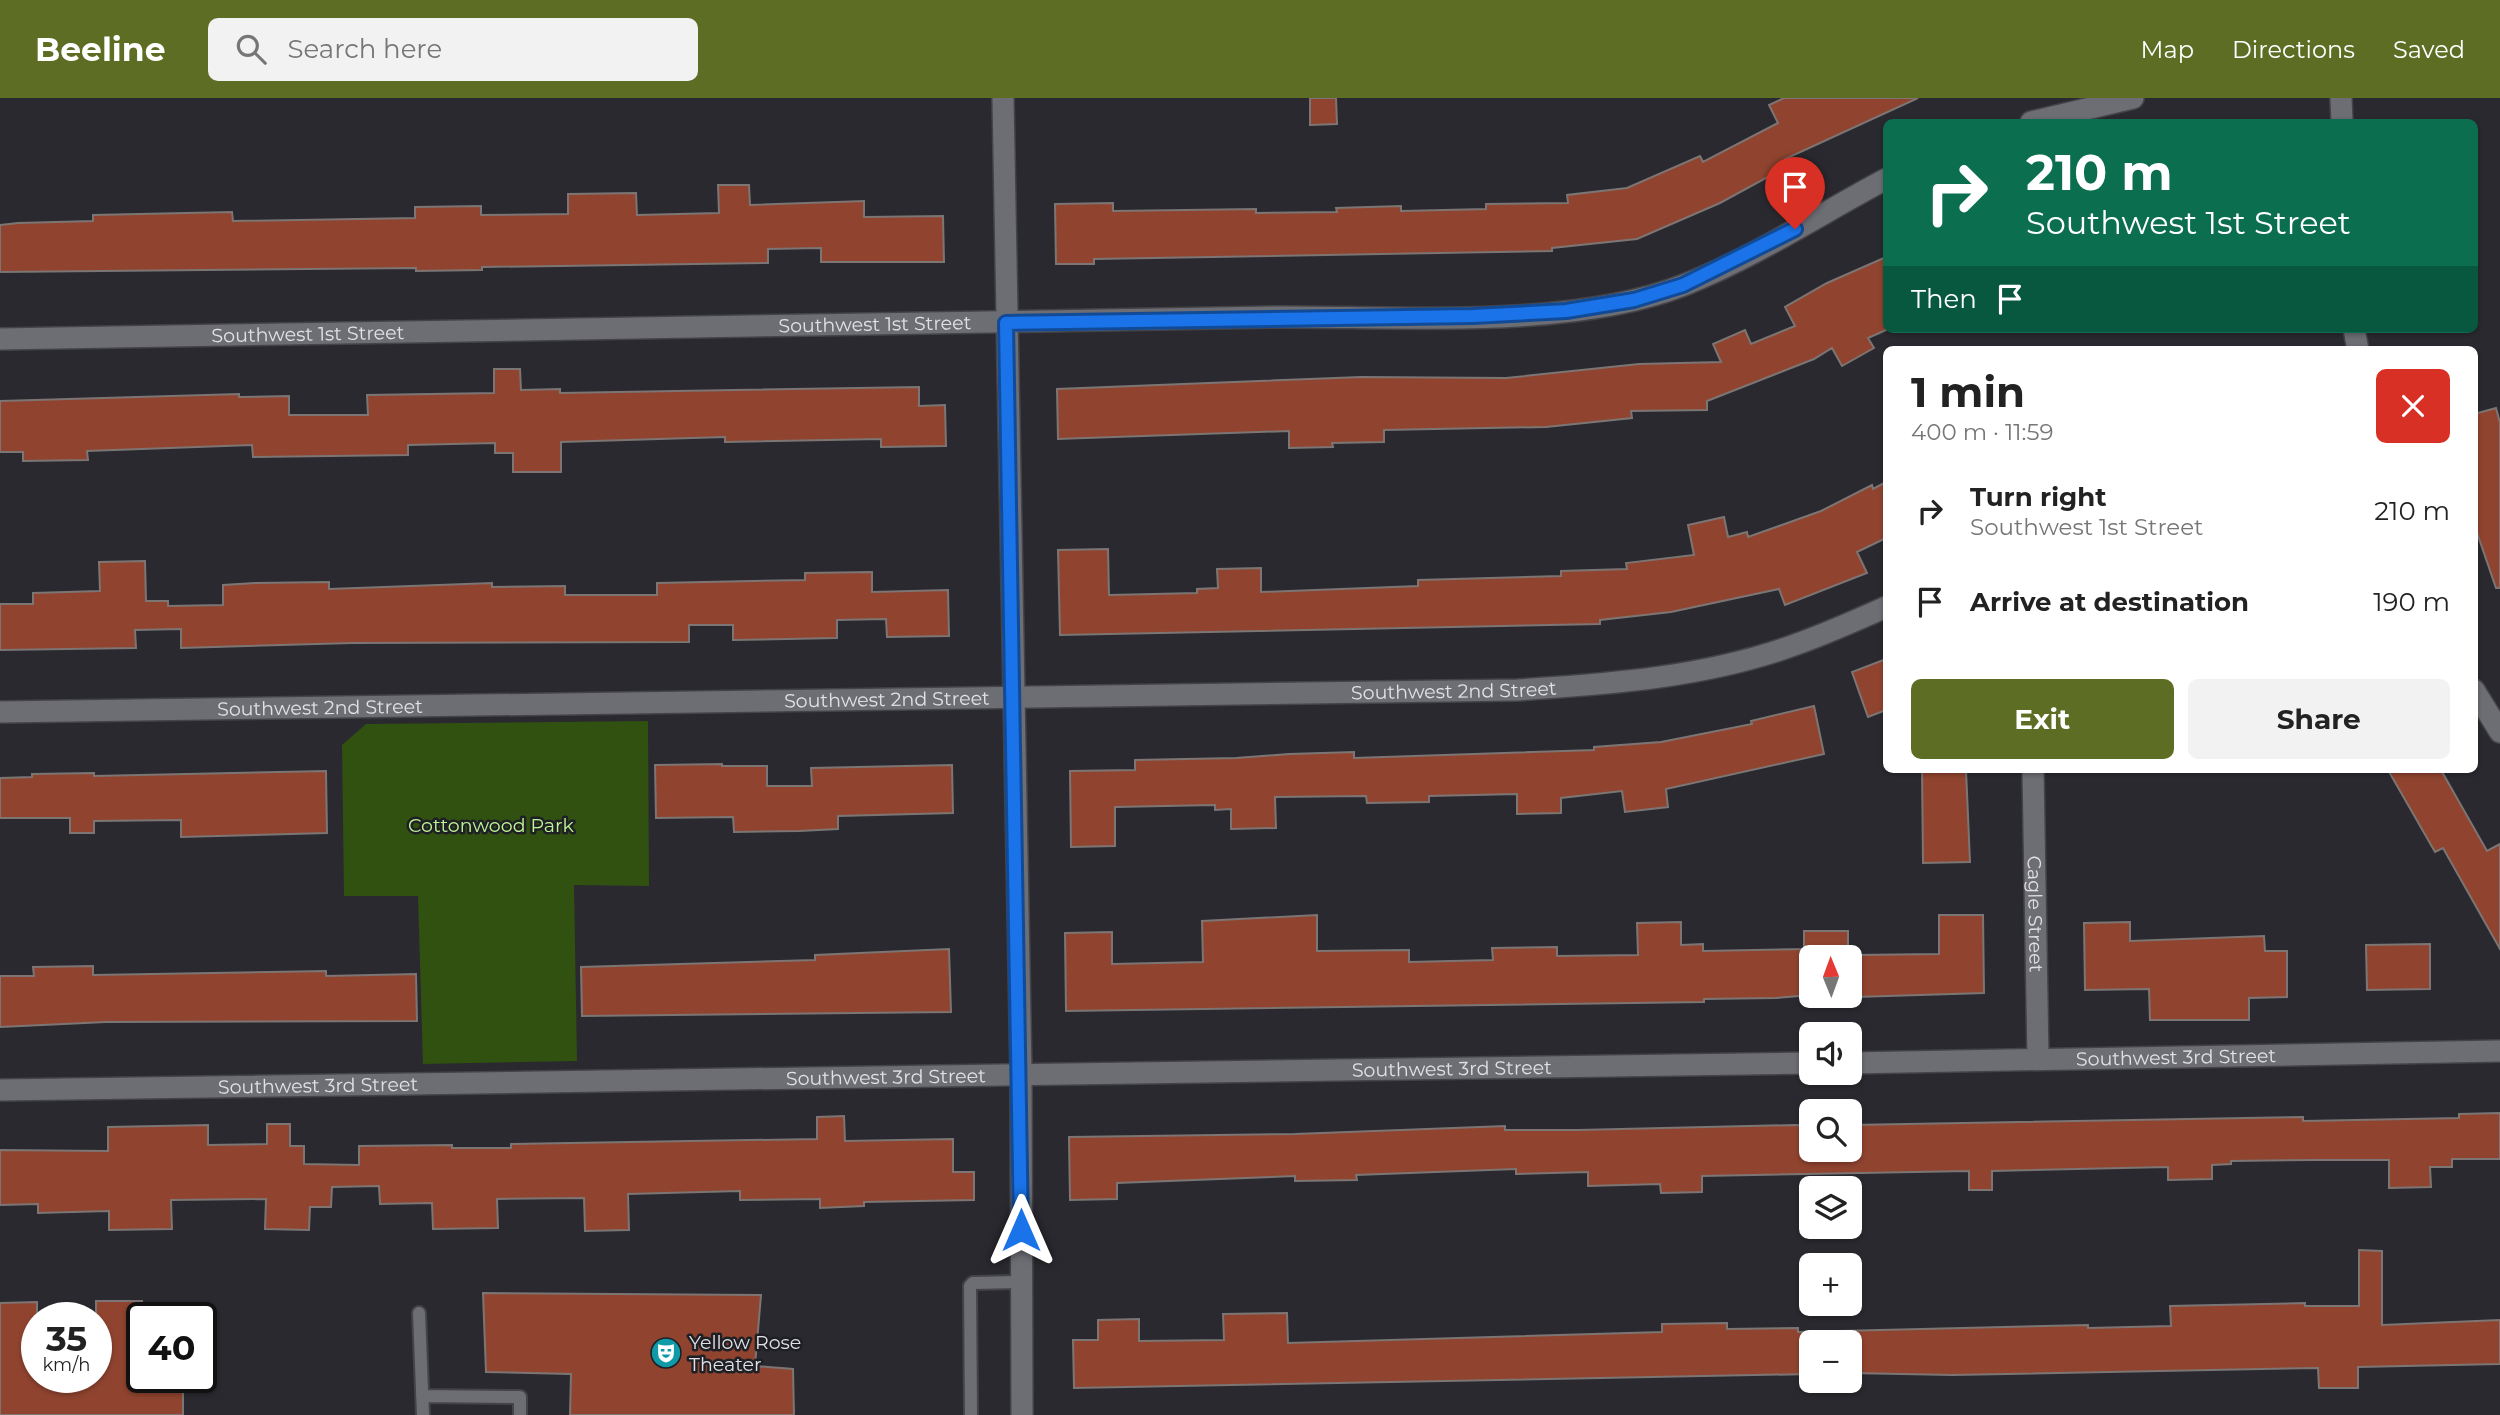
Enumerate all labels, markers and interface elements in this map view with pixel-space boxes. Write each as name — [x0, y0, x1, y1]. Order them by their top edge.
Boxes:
search box — [208, 18, 698, 81]
text: Beeline — [35, 29, 166, 69]
icon: search — [232, 30, 270, 68]
text: Search here — [288, 33, 442, 65]
text: Map — [2141, 35, 2194, 64]
text: Directions — [2232, 35, 2355, 64]
text: Saved — [2393, 35, 2465, 64]
text: 210 m — [2026, 143, 2173, 202]
icon: right — [1911, 147, 2002, 238]
pin — [1765, 157, 1825, 229]
icon: arrive — [1776, 168, 1814, 206]
text: Southwest 1st Street — [2026, 203, 2351, 242]
icon: arrive — [1991, 280, 2029, 318]
text: Then — [1911, 283, 1977, 315]
street label: Southwest 1st Street — [778, 311, 972, 337]
street label: Southwest 1st Street — [211, 321, 405, 347]
text: 1 min — [1911, 366, 2025, 418]
button: close — [2376, 369, 2450, 443]
text: 400 m · 11:59 — [1911, 418, 2053, 446]
text: Turn right — [1970, 481, 2106, 513]
icon: right — [1911, 492, 1949, 530]
text: 210 m — [2374, 495, 2450, 527]
text: Southwest 1st Street — [1970, 513, 2203, 541]
icon: arrive — [1911, 583, 1949, 621]
text: Arrive at destination — [1970, 586, 2249, 618]
text: 190 m — [2373, 586, 2450, 618]
street label: Southwest 2nd Street — [1351, 676, 1558, 704]
button: Exit — [1911, 679, 2174, 759]
button: Share — [2188, 679, 2450, 759]
street label: Southwest 2nd Street — [784, 686, 990, 712]
street label: Southwest 2nd Street — [217, 694, 423, 720]
park label: Cottonwood Park — [408, 814, 575, 837]
street label: Cagle Street — [2023, 855, 2048, 973]
north arrow — [1799, 945, 1862, 1008]
map controls — [1799, 945, 1862, 1393]
button: sound — [1799, 1022, 1862, 1085]
street label: Southwest 3rd Street — [2076, 1044, 2276, 1070]
street label: Southwest 3rd Street — [1352, 1055, 1552, 1081]
street label: Southwest 3rd Street — [786, 1064, 986, 1090]
street label: Southwest 3rd Street — [218, 1072, 418, 1098]
button: search — [1799, 1099, 1862, 1162]
button: layers — [1799, 1176, 1862, 1239]
position arrow — [984, 1193, 1058, 1267]
button: + — [1799, 1253, 1862, 1316]
speed limit sign: 40 — [126, 1302, 217, 1393]
text: 35 — [46, 1317, 87, 1360]
button: − — [1799, 1330, 1862, 1393]
place label: Yellow Rose Theater — [689, 1331, 801, 1376]
theatre icon: Yellow Rose Theater — [649, 1336, 683, 1370]
text: km/h — [42, 1354, 91, 1376]

